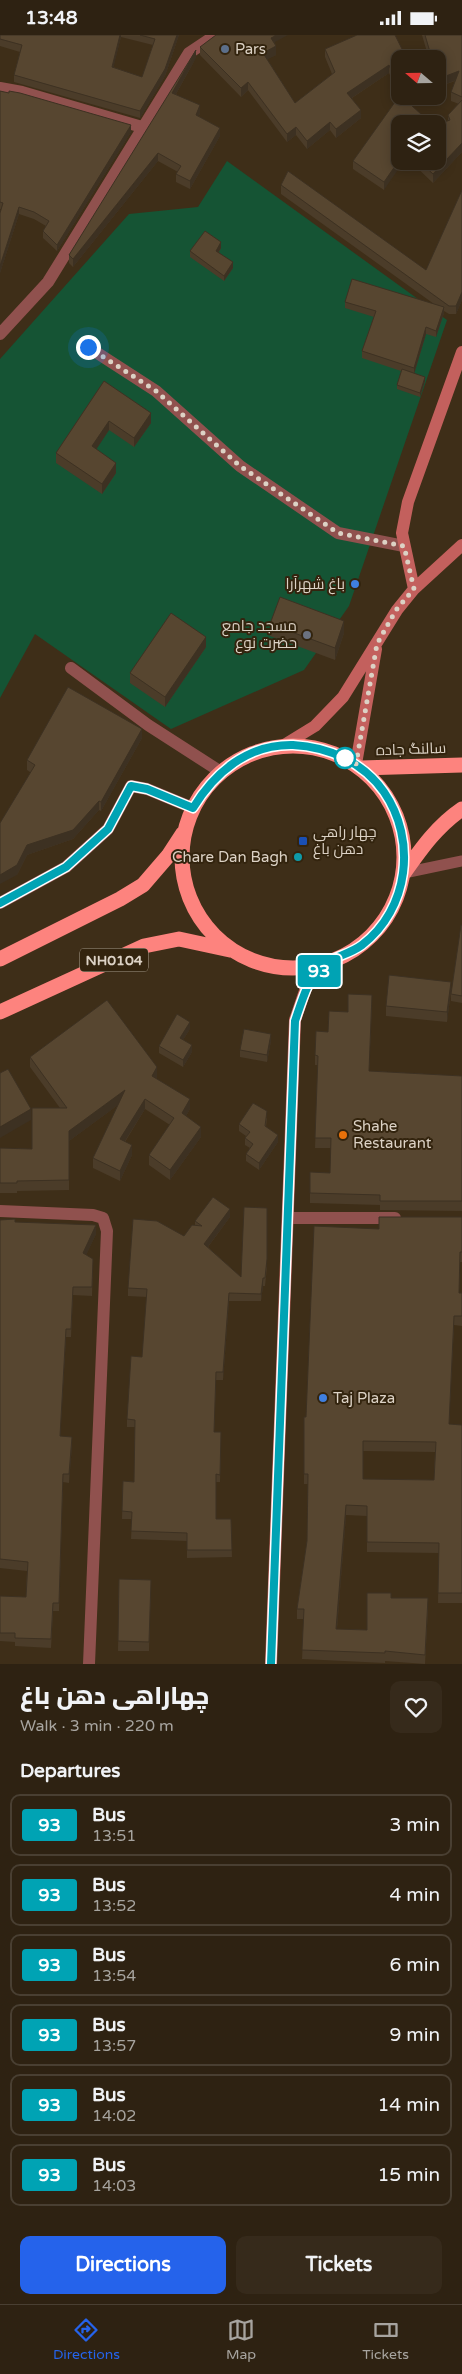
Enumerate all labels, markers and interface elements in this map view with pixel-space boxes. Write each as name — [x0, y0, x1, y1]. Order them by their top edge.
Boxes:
text: 13:48 — [25, 7, 78, 29]
place label: Pars — [235, 40, 266, 58]
marker: Pars — [219, 43, 231, 55]
north arrow — [391, 50, 446, 105]
map controls — [391, 50, 446, 170]
button: layers — [391, 115, 446, 170]
your location — [76, 335, 101, 360]
place label: باغ شهرآرا — [286, 575, 345, 595]
marker: باغ شهرآرا — [349, 578, 361, 590]
place label: مسجد جامع حضرت نوع — [222, 617, 297, 654]
marker: مسجد جامع حضرت نوع — [301, 629, 313, 641]
street label: سالنگ جاده — [376, 739, 446, 759]
unlabelled marker — [334, 747, 356, 769]
place label: چهار راهی دهن باغ — [313, 823, 377, 860]
marker: چهار راهی دهن باغ — [297, 835, 309, 847]
place label: Chare Dan Bagh — [172, 848, 288, 866]
marker: Chare Dan Bagh — [292, 851, 304, 863]
road number: NH0104 — [80, 949, 148, 971]
line badge: 93 — [296, 955, 342, 987]
text: 93 — [308, 960, 330, 982]
place label: Shahe Restaurant — [353, 1117, 432, 1152]
marker: Shahe Restaurant — [337, 1129, 349, 1141]
place label: Taj Plaza — [333, 1389, 395, 1407]
marker: Taj Plaza — [317, 1392, 329, 1404]
button: heart — [390, 1681, 442, 1733]
text: چهاراهی دهن باغ — [20, 1682, 209, 1711]
text: Walk · 3 min · 220 m — [20, 1716, 174, 1736]
text: Departures — [20, 1760, 120, 1782]
text: Bus — [92, 1804, 126, 1826]
text: 93 — [38, 1814, 61, 1836]
text: 3 min — [389, 1814, 440, 1836]
text: 13:51 — [92, 1826, 136, 1846]
text: Bus — [92, 1874, 126, 1896]
text: 93 — [38, 1884, 61, 1906]
text: 4 min — [389, 1884, 440, 1906]
text: 13:52 — [92, 1896, 136, 1916]
text: Bus — [92, 1944, 126, 1966]
text: 93 — [38, 1954, 61, 1976]
text: 6 min — [389, 1954, 440, 1976]
text: 13:54 — [92, 1966, 136, 1986]
text: Bus — [92, 2014, 126, 2036]
text: 93 — [38, 2024, 61, 2046]
text: 9 min — [389, 2024, 440, 2046]
text: 13:57 — [92, 2036, 136, 2056]
text: Bus — [92, 2084, 126, 2106]
text: 93 — [38, 2094, 61, 2116]
text: 14 min — [377, 2094, 440, 2116]
text: 14:02 — [92, 2106, 136, 2126]
text: Bus — [92, 2154, 126, 2176]
text: 93 — [38, 2164, 61, 2186]
text: 15 min — [377, 2164, 440, 2186]
text: 14:03 — [92, 2176, 136, 2196]
button: Directions — [20, 2236, 226, 2294]
button: Tickets — [236, 2236, 442, 2294]
tab: Directions — [53, 2316, 120, 2363]
tab: Map — [226, 2316, 256, 2363]
tab: Tickets — [362, 2316, 409, 2363]

